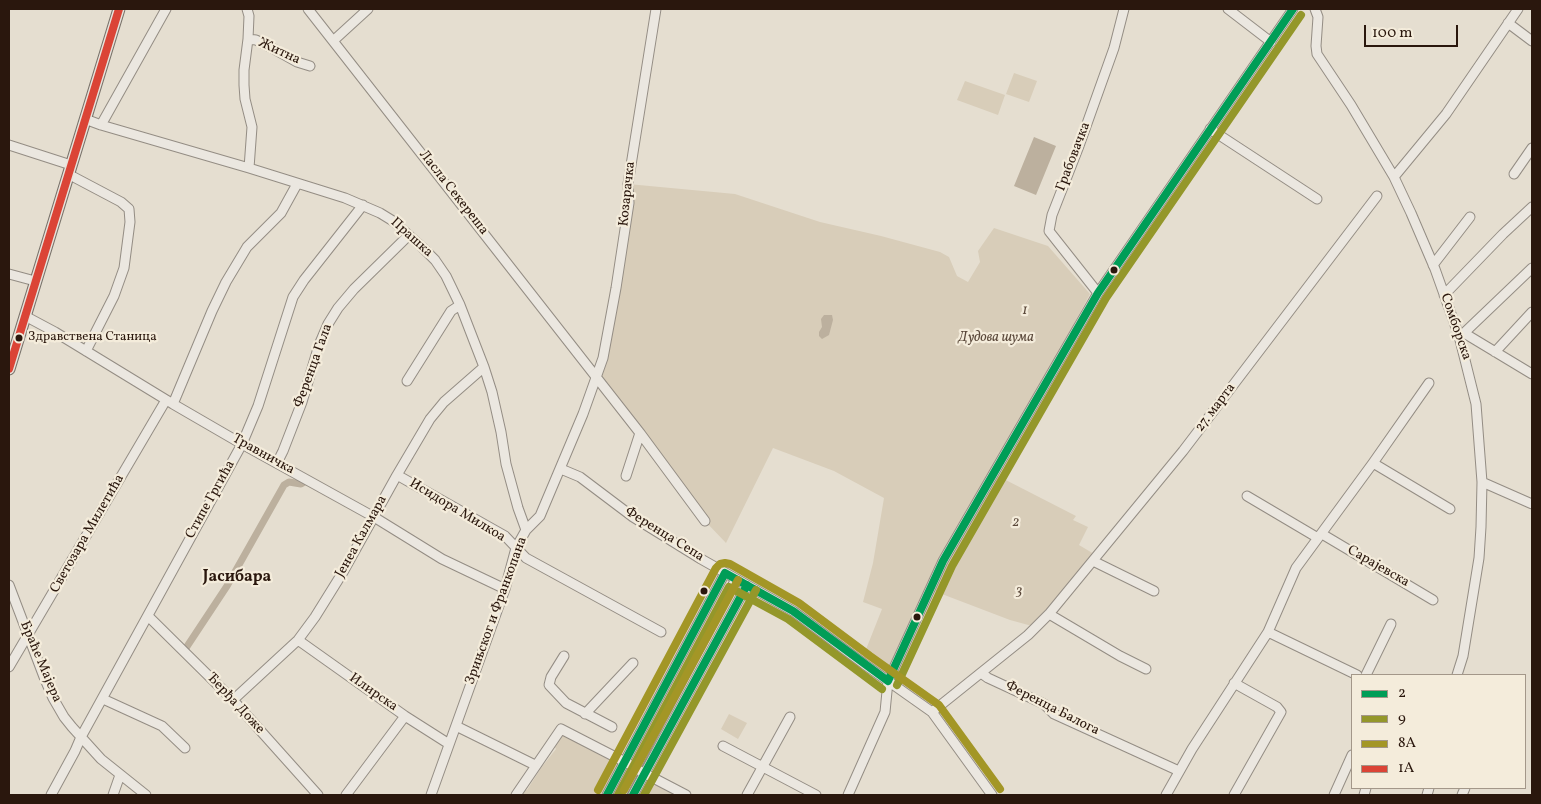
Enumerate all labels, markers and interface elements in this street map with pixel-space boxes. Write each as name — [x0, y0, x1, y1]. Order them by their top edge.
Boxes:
scale bar — [1366, 15, 1460, 47]
text: 100 m — [1372, 23, 1412, 44]
street label: Житна — [255, 35, 303, 69]
street label: Грабовачка — [1053, 120, 1095, 194]
street label: Ласла Секереша — [415, 147, 491, 239]
street label: Козарачка — [616, 161, 640, 227]
street label: Прашка — [386, 215, 436, 261]
unlabelled marker — [1109, 265, 1119, 275]
street label: Сомборска — [1436, 291, 1474, 363]
park label: 1 — [1022, 303, 1028, 319]
street label: Ференца Гала — [291, 322, 337, 410]
place label: Здравствена Станица — [28, 330, 157, 346]
park label: Дудова шума — [958, 330, 1034, 346]
marker: Здравствена Станица — [14, 333, 24, 343]
street label: 27. марта — [1192, 380, 1240, 436]
street label: Травничка — [229, 431, 297, 479]
street label: Стипе Гргића — [183, 458, 239, 542]
street label: Светозара Милетића — [47, 472, 129, 596]
street label: Исидора Милкоа — [406, 476, 508, 546]
street label: Јенеа Калмара — [332, 493, 392, 581]
street label: Ференца Сепа — [621, 504, 707, 566]
park label: 2 — [1013, 515, 1019, 531]
street label: Зрињског и Франкопана — [462, 535, 532, 687]
street label: Сарајевска — [1344, 542, 1412, 592]
district label: Јасибара — [203, 568, 271, 588]
park label: 3 — [1016, 583, 1022, 599]
unlabelled marker — [699, 586, 709, 596]
unlabelled marker — [912, 612, 922, 622]
street label: Браће Мајера — [15, 619, 65, 705]
street label: Ђерђа Доже — [202, 670, 268, 738]
street label: Илирска — [345, 670, 401, 716]
legend — [1351, 674, 1526, 789]
street label: Ференца Балога — [1002, 678, 1102, 740]
text: 2 — [1398, 683, 1406, 704]
text: 9 — [1398, 708, 1406, 729]
text: 8A — [1398, 733, 1416, 754]
text: 1A — [1398, 758, 1414, 779]

